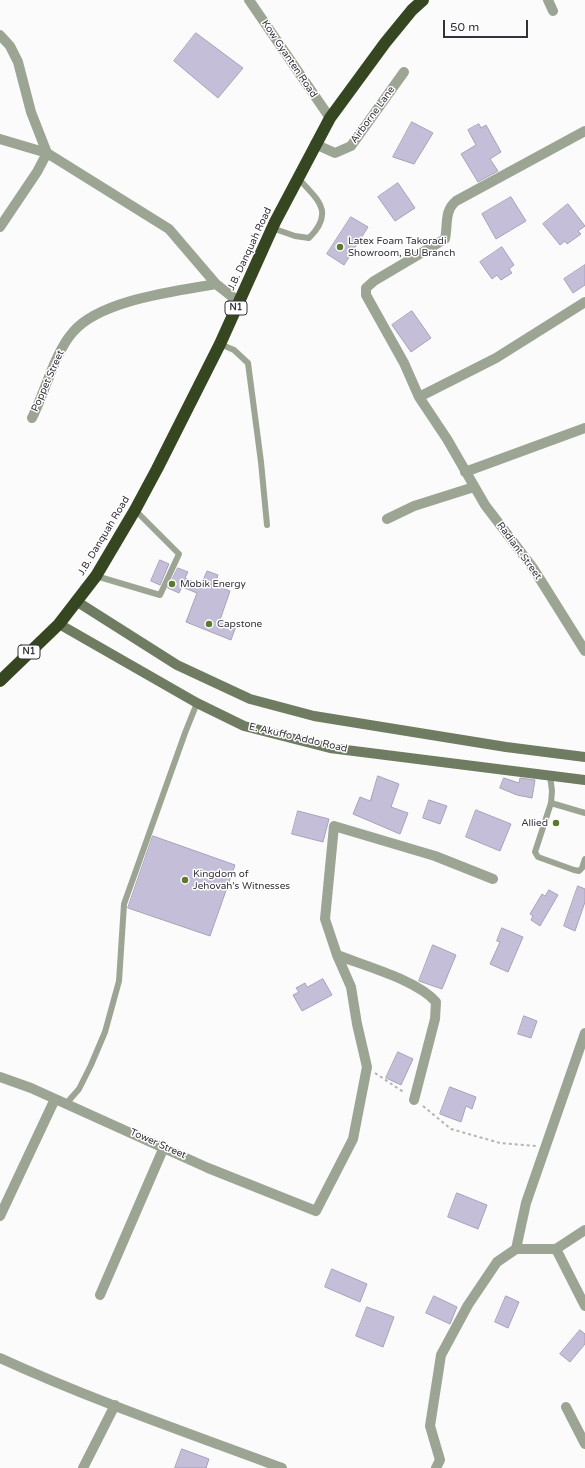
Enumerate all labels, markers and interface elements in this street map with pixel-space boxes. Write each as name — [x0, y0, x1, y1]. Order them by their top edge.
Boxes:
scale bar — [445, 12, 530, 38]
street label: Kow Gyanten Road — [259, 18, 319, 100]
text: 50 m — [450, 20, 479, 34]
street label: Airborne Lane — [348, 84, 398, 146]
street label: J.B. Danquah Road — [225, 206, 275, 292]
place label: Latex Foam Takoradi Showroom, BU Branch — [348, 235, 455, 258]
marker: Latex Foam Takoradi Showroom, BU Branch — [335, 242, 345, 252]
road number: N1 — [225, 301, 247, 315]
street label: Poppet Street — [29, 348, 67, 414]
street label: J.B. Danquah Road — [76, 494, 132, 578]
street label: Radiant Street — [494, 520, 544, 582]
place label: Mobik Energy — [180, 578, 246, 590]
marker: Mobik Energy — [167, 579, 177, 589]
place label: Capstone — [217, 618, 262, 630]
marker: Capstone — [204, 619, 214, 629]
road number: N1 — [18, 645, 40, 659]
street label: E. Akuffo Addo Road — [248, 721, 348, 755]
place label: Allied — [521, 817, 548, 829]
marker: Allied — [551, 818, 561, 828]
place label: Kingdom of Jehovah's Witnesses — [193, 868, 290, 892]
marker: Kingdom of Jehovah's Witnesses — [180, 875, 190, 885]
street label: Tower Street — [128, 1126, 188, 1162]

